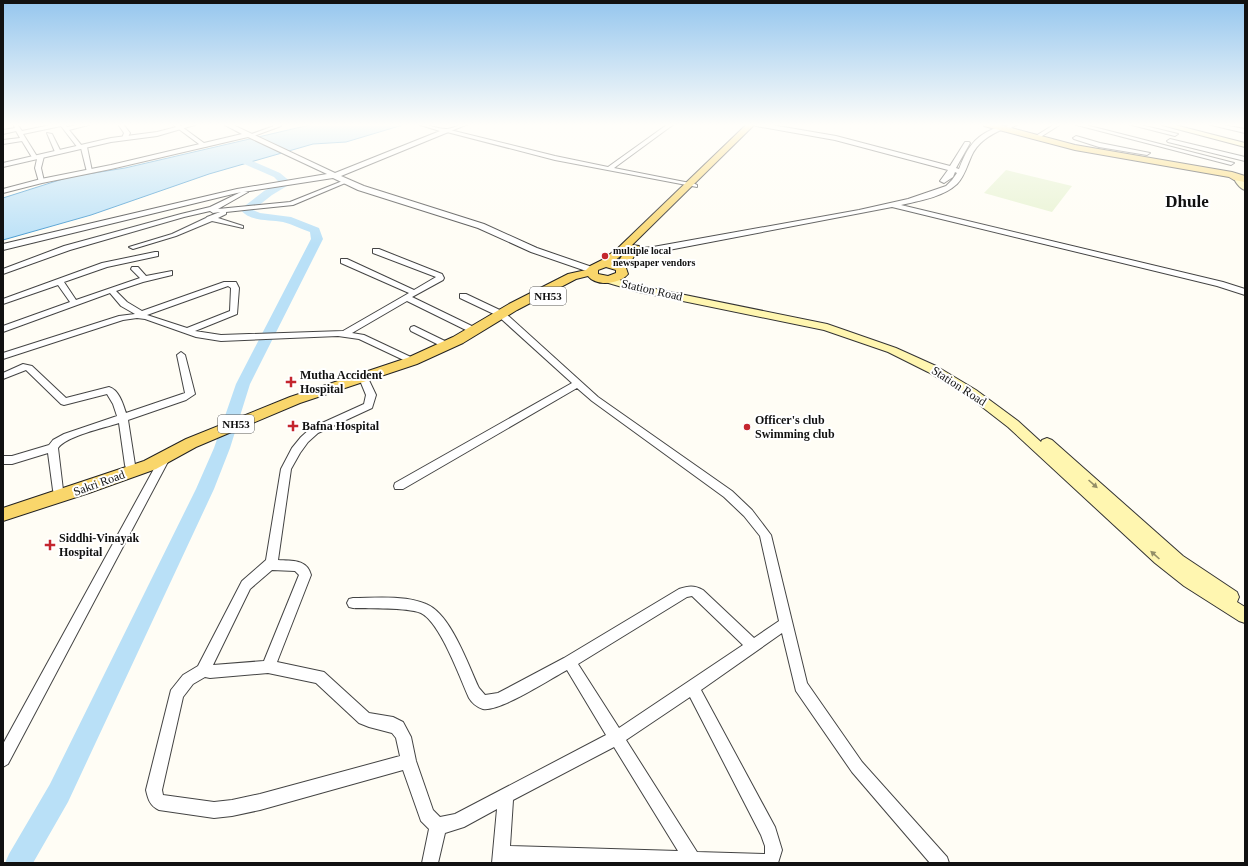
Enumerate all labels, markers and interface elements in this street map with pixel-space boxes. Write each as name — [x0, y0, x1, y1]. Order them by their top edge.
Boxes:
district label: Dhule — [1165, 192, 1209, 211]
place label: multiple local newspaper vendors — [613, 245, 695, 268]
marker: multiple local newspaper vendors — [600, 251, 610, 261]
street label: Station Road — [620, 276, 684, 304]
road number: NH53 — [530, 287, 566, 305]
street label: Station Road — [929, 363, 989, 409]
place label: Mutha Accident Hospital — [300, 368, 382, 396]
marker: Mutha Accident Hospital — [285, 376, 297, 388]
place label: Officer's club Swimming club — [755, 413, 835, 441]
road number: NH53 — [218, 415, 254, 433]
place label: Bafna Hospital — [302, 419, 380, 433]
marker: Bafna Hospital — [287, 420, 299, 432]
marker: Officer's club Swimming club — [742, 422, 752, 432]
street label: Sakri Road — [71, 467, 127, 499]
one-way arrow — [1088, 479, 1097, 488]
place label: Siddhi-Vinayak Hospital — [59, 531, 140, 559]
marker: Siddhi-Vinayak Hospital — [44, 539, 56, 551]
one-way arrow — [1150, 550, 1160, 560]

